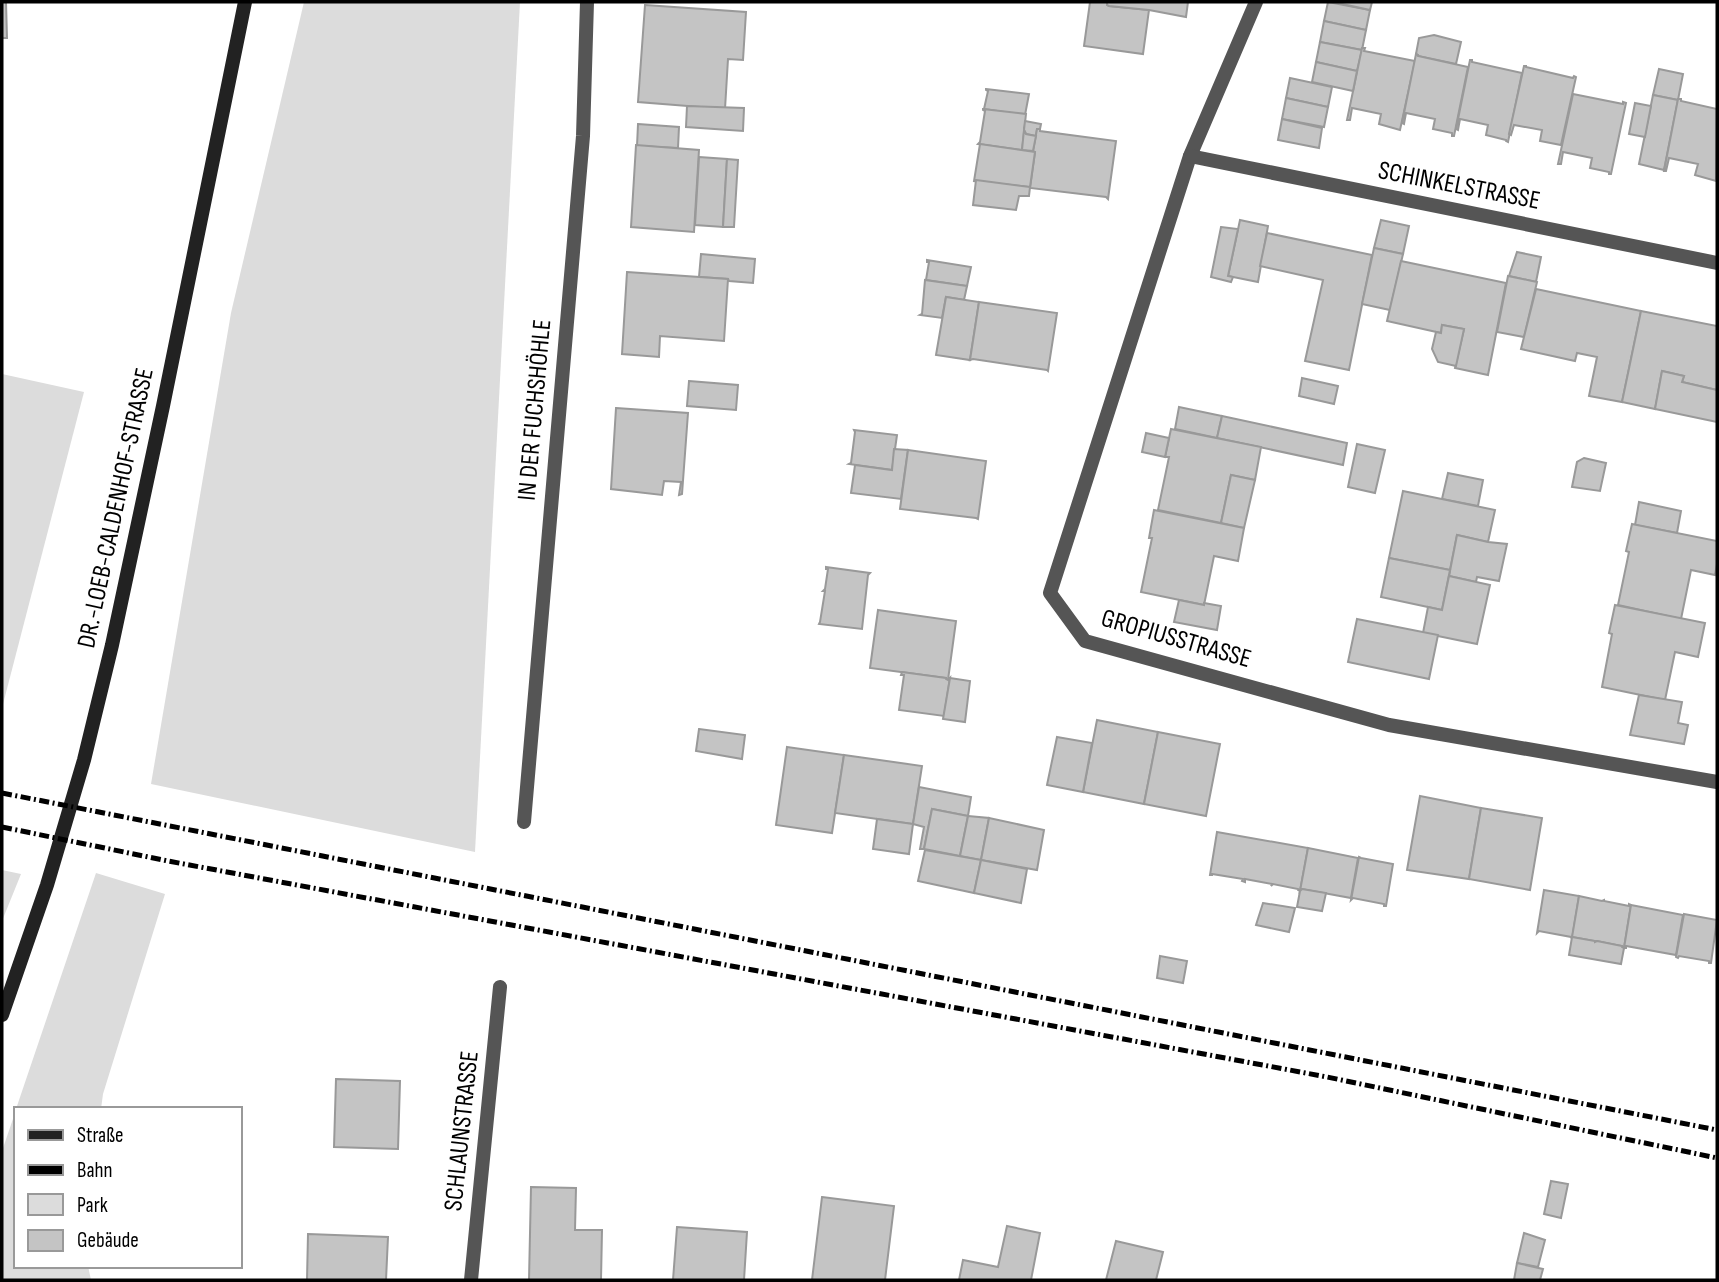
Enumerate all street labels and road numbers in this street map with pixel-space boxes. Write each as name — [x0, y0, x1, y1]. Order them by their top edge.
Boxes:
street label: SCHINKELSTRASSE — [1375, 155, 1543, 217]
street label: IN DER FUCHSHÖHLE — [512, 318, 558, 502]
street label: DR.-LOEB-CALDENHOF-STRASSE — [71, 365, 161, 651]
street label: GROPIUSSTRASSE — [1097, 603, 1255, 675]
street label: SCHLAUNSTRASSE — [438, 1049, 486, 1213]

